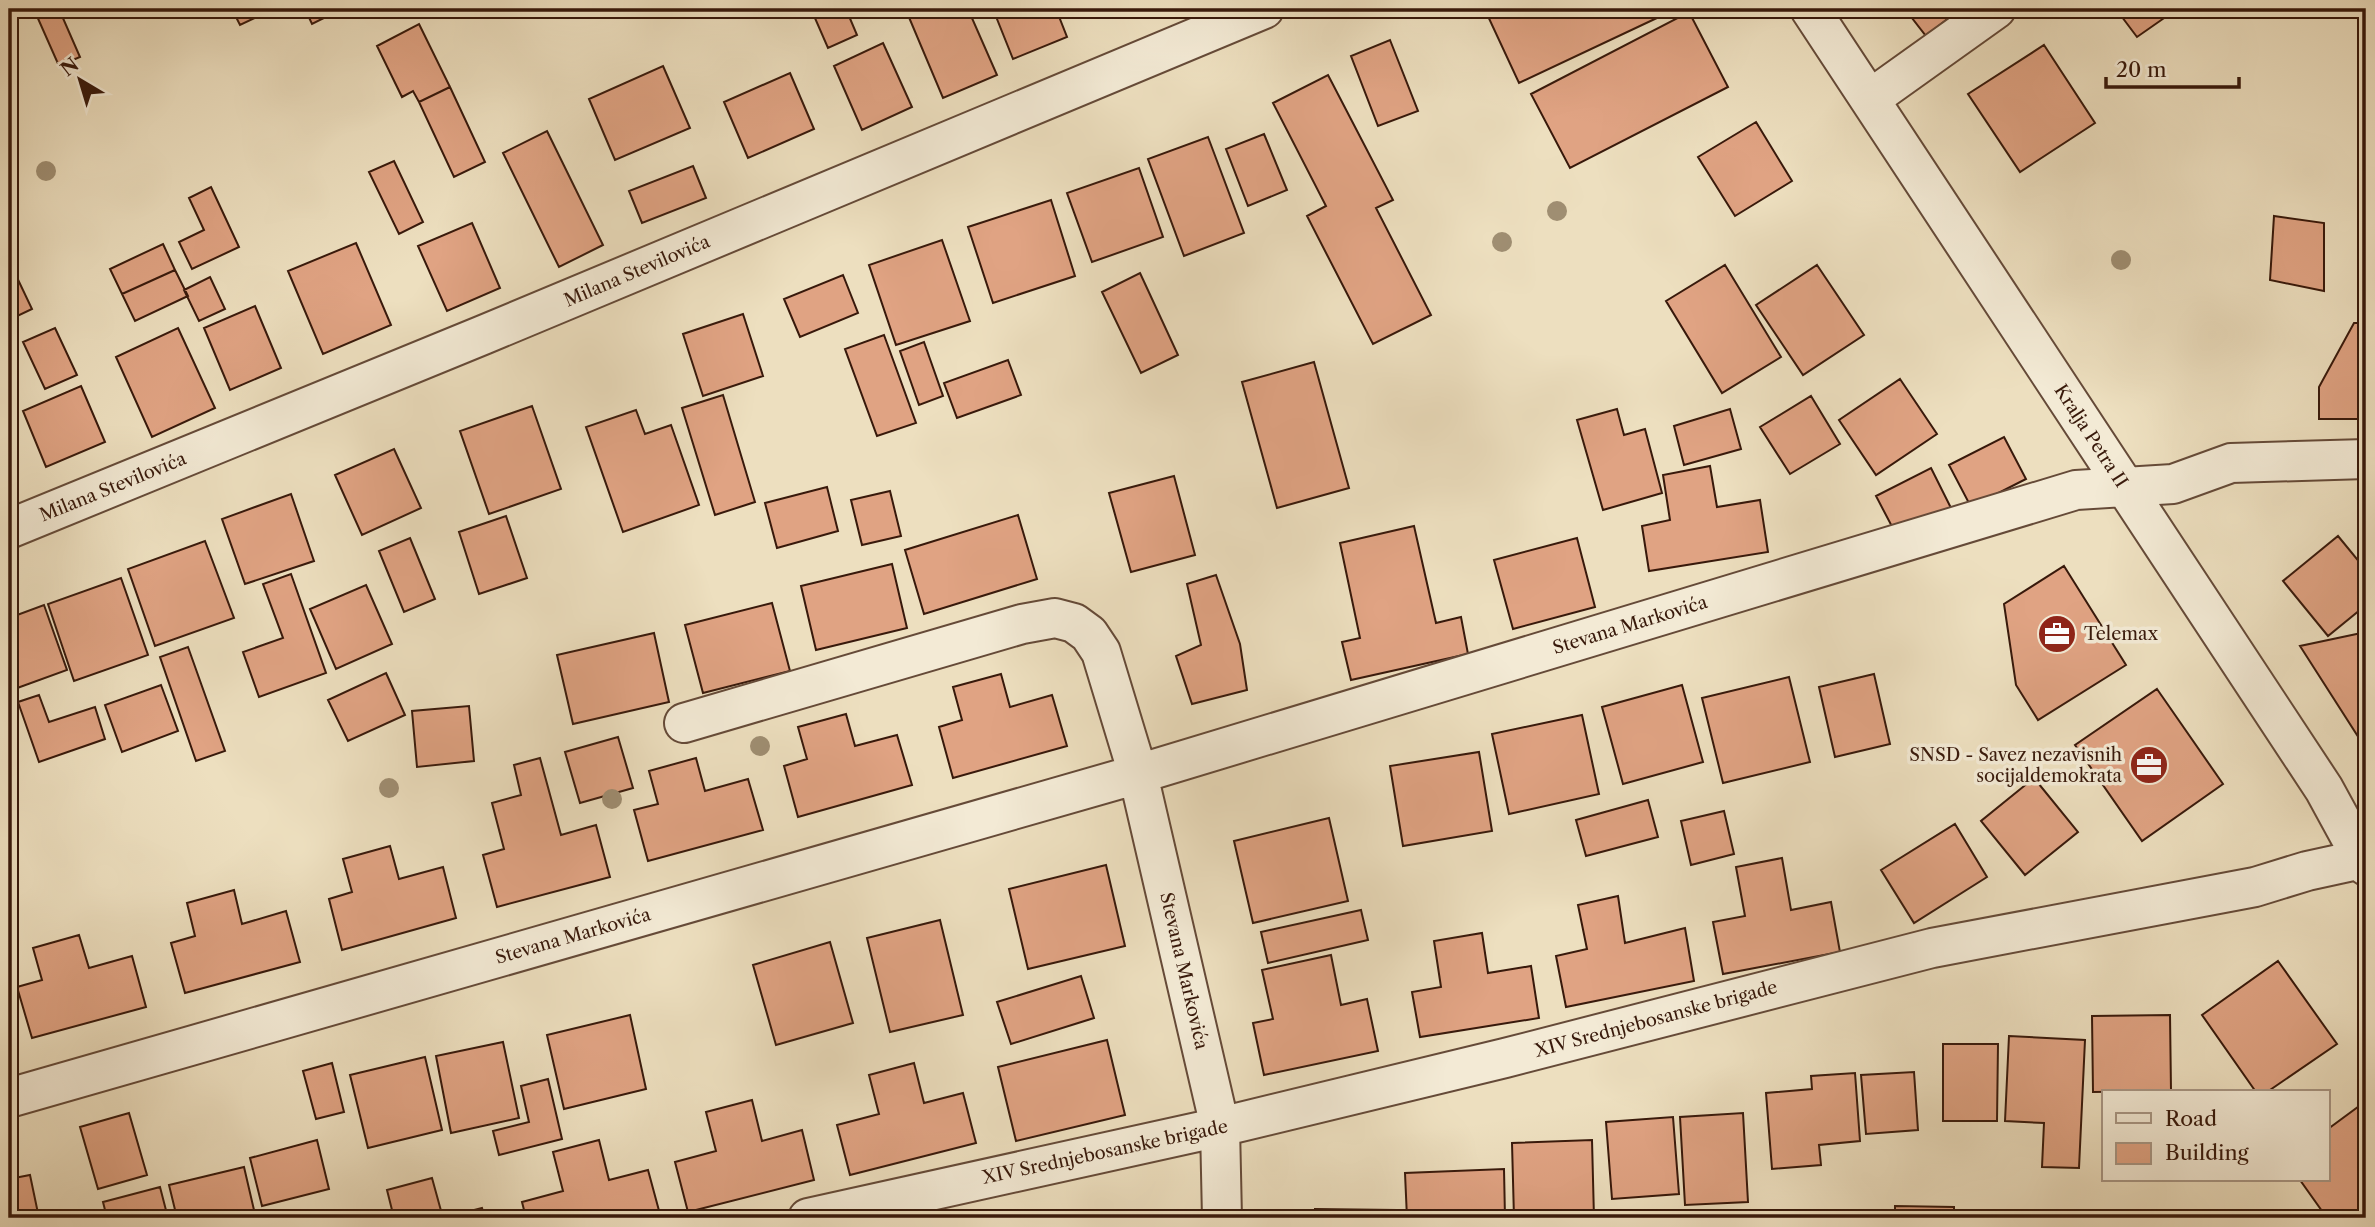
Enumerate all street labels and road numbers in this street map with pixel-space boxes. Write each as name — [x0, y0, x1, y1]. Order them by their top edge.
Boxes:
street label: Milana Stevilovića — [561, 230, 714, 312]
street label: Kralja Petra II — [2049, 380, 2133, 492]
street label: Milana Stevilovića — [36, 447, 190, 526]
street label: Stevana Markovića — [1550, 591, 1711, 659]
street label: Stevana Markovića — [1155, 890, 1213, 1052]
street label: Stevana Markovića — [493, 903, 654, 969]
street label: XIV Srednjebosanske brigade — [1531, 976, 1780, 1062]
street label: XIV Srednjebosanske brigade — [979, 1115, 1230, 1189]

